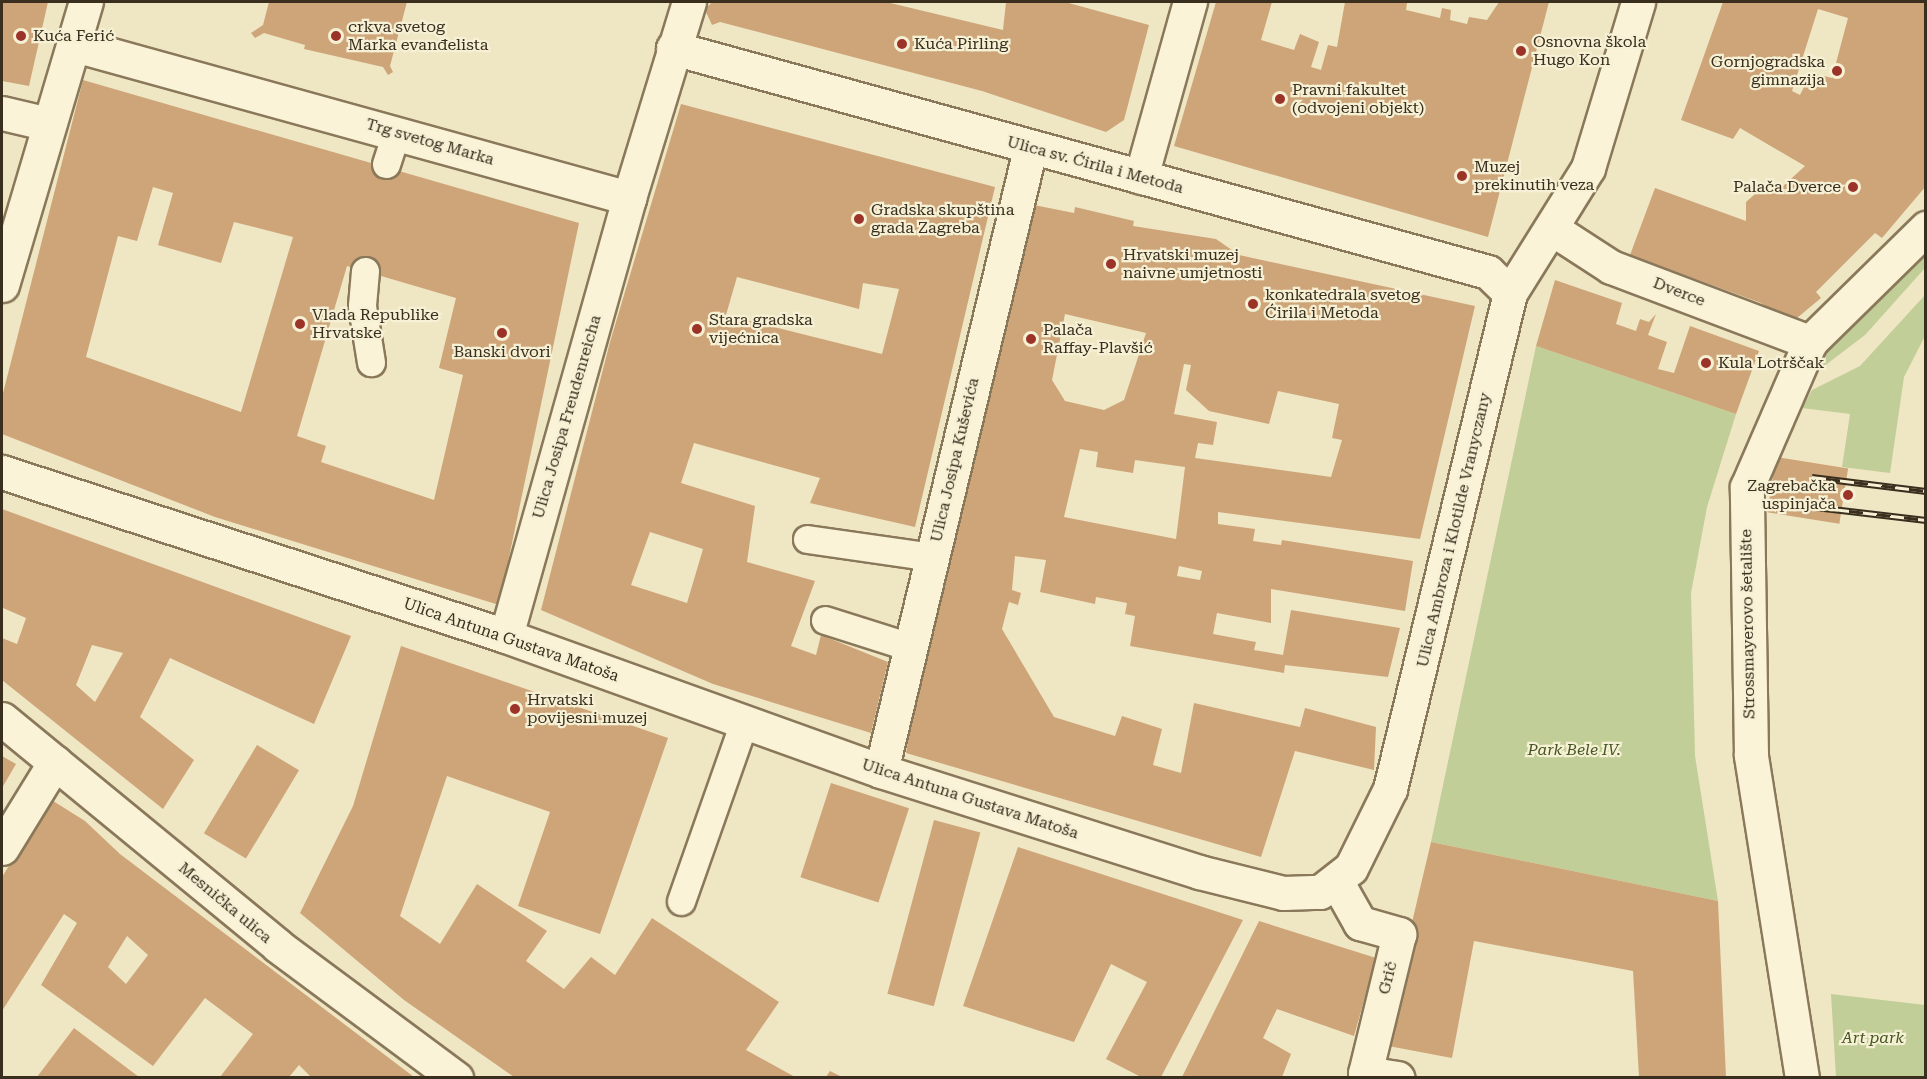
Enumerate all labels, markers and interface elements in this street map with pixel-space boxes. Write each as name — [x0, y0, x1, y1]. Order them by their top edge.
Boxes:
place label: crkva svetog Marka evanđelista — [348, 17, 488, 55]
place label: Kuća Ferić — [33, 26, 114, 46]
marker: Kuća Ferić — [14, 29, 28, 43]
marker: crkva svetog Marka evanđelista — [329, 29, 343, 43]
place label: Osnovna škola Hugo Kon — [1533, 32, 1646, 70]
place label: Kuća Pirling — [914, 34, 1008, 54]
marker: Kuća Pirling — [895, 37, 909, 51]
marker: Osnovna škola Hugo Kon — [1514, 44, 1528, 58]
place label: Gornjogradska gimnazija — [1711, 52, 1825, 90]
marker: Gornjogradska gimnazija — [1830, 64, 1844, 78]
place label: Pravni fakultet (odvojeni objekt) — [1292, 80, 1424, 118]
marker: Pravni fakultet (odvojeni objekt) — [1273, 92, 1287, 106]
street label: Trg svetog Marka — [364, 115, 496, 169]
street label: Ulica sv. Ćirila i Metoda — [1005, 132, 1185, 198]
place label: Muzej prekinutih veza — [1474, 157, 1594, 195]
marker: Muzej prekinutih veza — [1455, 169, 1469, 183]
place label: Palača Dverce — [1733, 177, 1841, 197]
marker: Palača Dverce — [1846, 180, 1860, 194]
place label: Gradska skupština grada Zagreba — [871, 200, 1014, 238]
marker: Gradska skupština grada Zagreba — [852, 212, 866, 226]
place label: Hrvatski muzej naivne umjetnosti — [1123, 245, 1262, 283]
marker: Hrvatski muzej naivne umjetnosti — [1104, 257, 1118, 271]
street label: Dverce — [1650, 273, 1708, 311]
place label: konkatedrala svetog Ćirila i Metoda — [1265, 285, 1420, 323]
marker: konkatedrala svetog Ćirila i Metoda — [1246, 297, 1260, 311]
place label: Vlada Republike Hrvatske — [312, 305, 439, 343]
place label: Stara gradska vijećnica — [709, 310, 813, 348]
street label: Ulica Josipa Freudenreicha — [529, 313, 605, 521]
marker: Vlada Republike Hrvatske — [293, 317, 307, 331]
place label: Palača Raffay-Plavšić — [1043, 320, 1153, 358]
marker: Stara gradska vijećnica — [690, 322, 704, 336]
marker: Banski dvori — [495, 326, 509, 340]
marker: Palača Raffay-Plavšić — [1024, 332, 1038, 346]
place label: Banski dvori — [453, 342, 551, 362]
place label: Kula Lotrščak — [1718, 353, 1824, 373]
marker: Kula Lotrščak — [1699, 356, 1713, 370]
street label: Ulica Josipa Kuševića — [927, 376, 983, 544]
street label: Ulica Ambroza i Klotilde Vranyczany — [1413, 391, 1495, 669]
place label: Zagrebačka uspinjača — [1747, 476, 1836, 514]
marker: Zagrebačka uspinjača — [1841, 488, 1855, 502]
street label: Strossmayerovo šetalište — [1737, 529, 1759, 719]
street label: Ulica Antuna Gustava Matoša — [401, 594, 621, 686]
place label: Hrvatski povijesni muzej — [527, 690, 647, 728]
marker: Hrvatski povijesni muzej — [508, 702, 522, 716]
park label: Park Bele IV. — [1528, 740, 1620, 760]
street label: Ulica Antuna Gustava Matoša — [859, 755, 1081, 843]
street label: Mesnička ulica — [174, 858, 276, 948]
street label: Grič — [1375, 960, 1401, 996]
park label: Art park — [1842, 1028, 1904, 1048]

